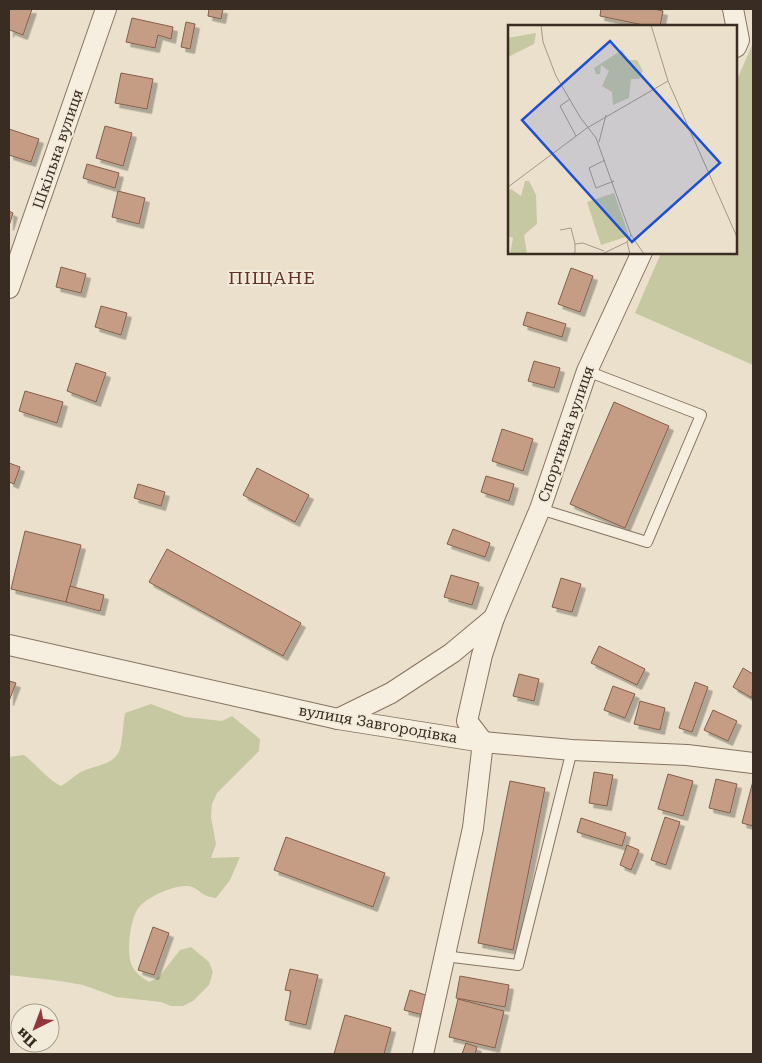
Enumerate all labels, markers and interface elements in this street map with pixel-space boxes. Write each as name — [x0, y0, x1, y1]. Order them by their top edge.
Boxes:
inset map — [508, 25, 737, 254]
street label: Шкільна вулиця — [29, 87, 87, 211]
district label: ПІЩАНЕ — [228, 267, 316, 288]
street label: Спортивна вулиця — [534, 364, 598, 504]
street label: вулиця Завгородівка — [297, 701, 459, 747]
north arrow — [10, 1003, 60, 1053]
text: Пн — [13, 1024, 39, 1051]

